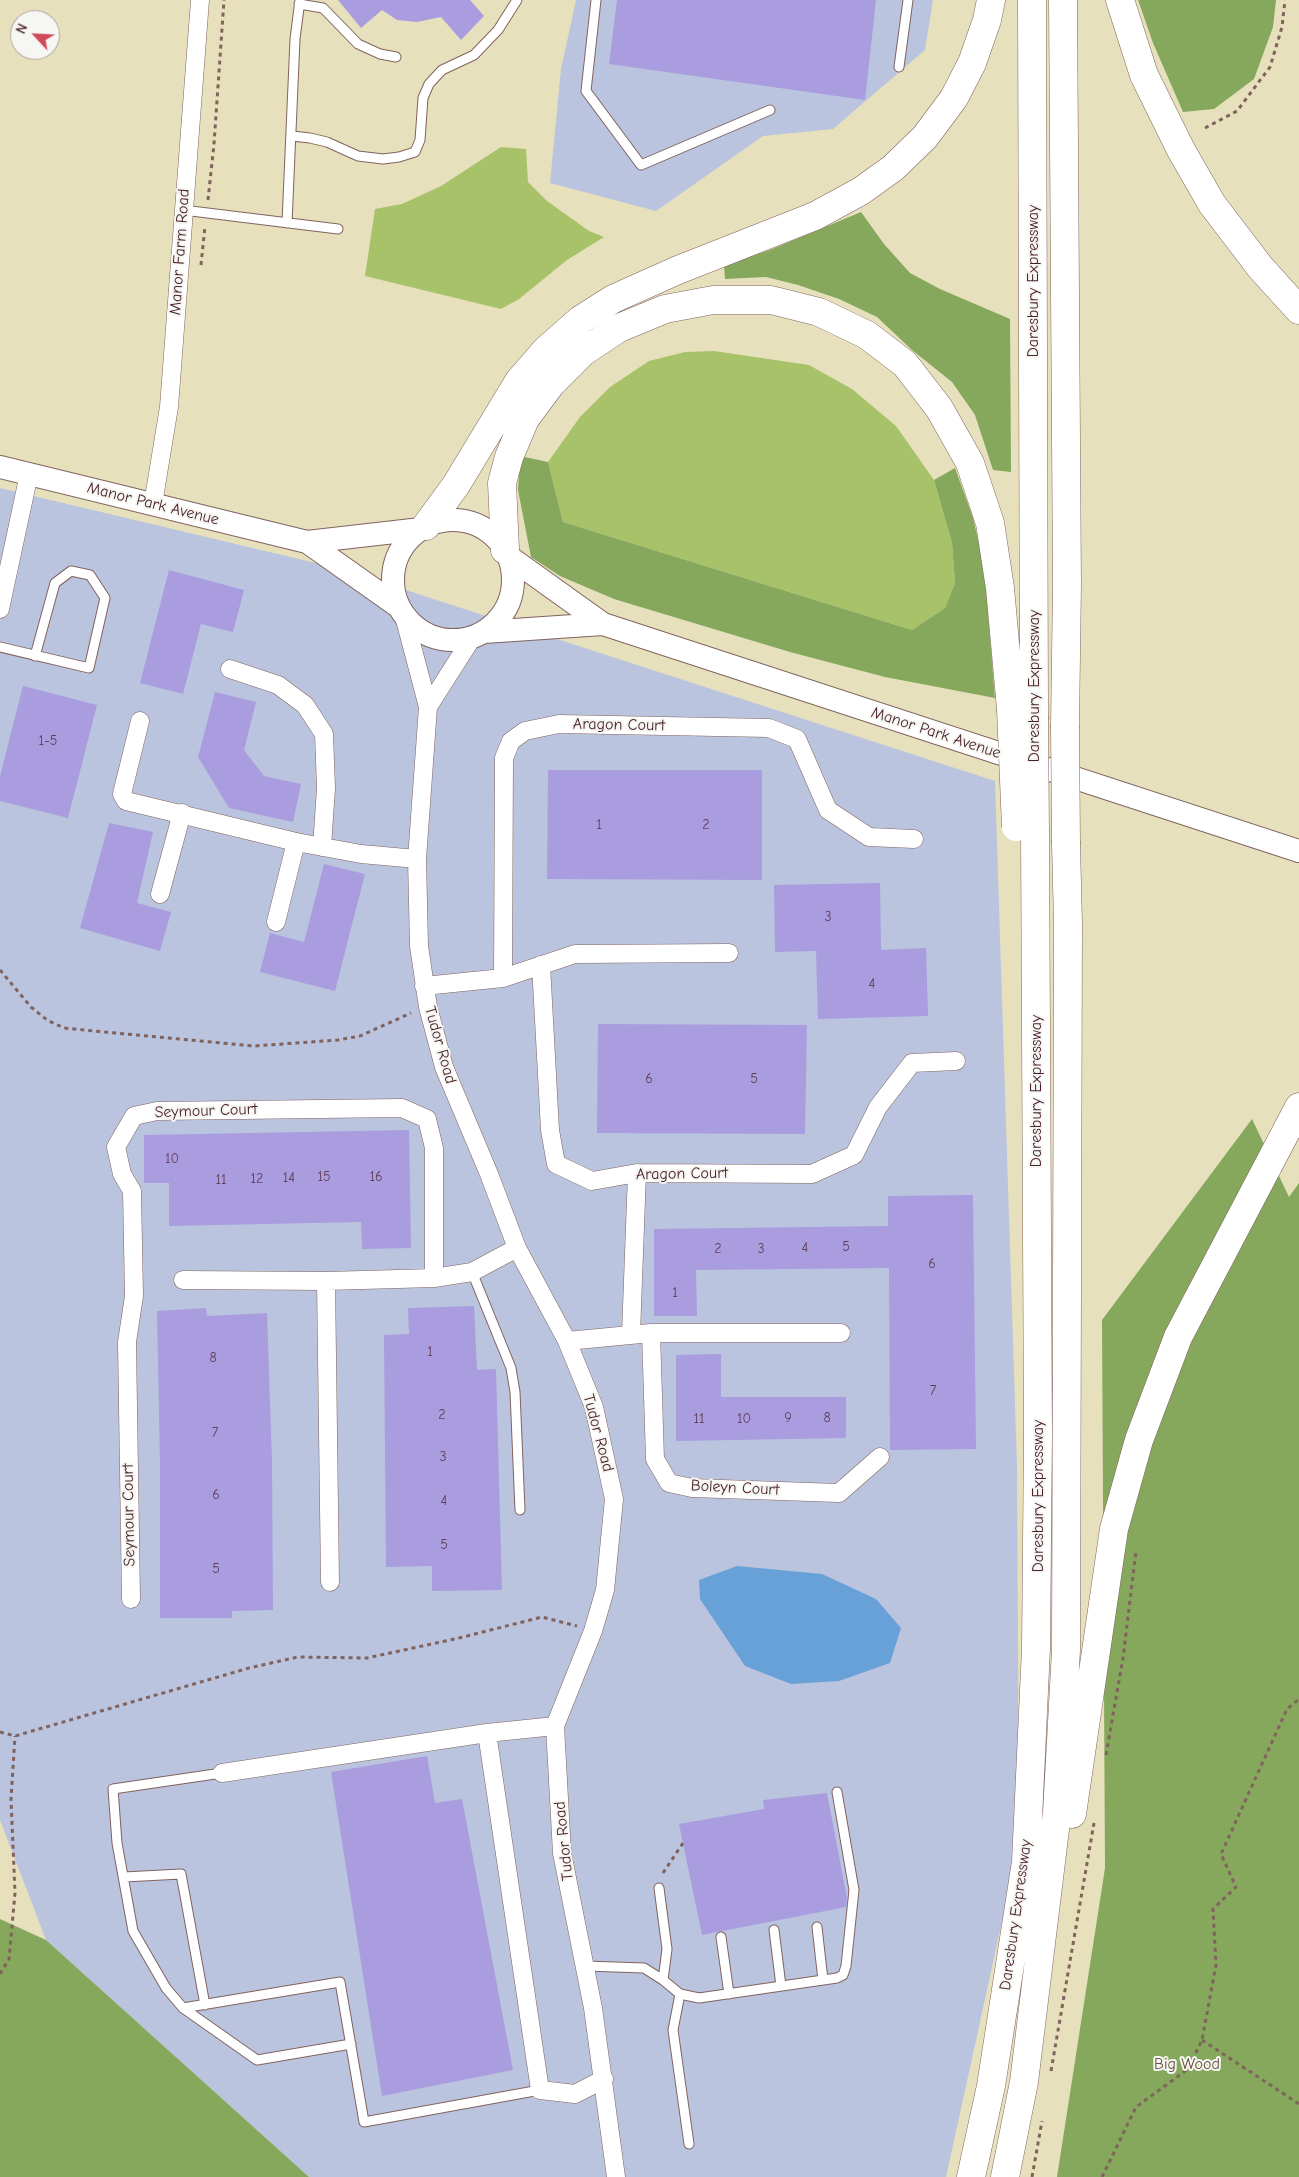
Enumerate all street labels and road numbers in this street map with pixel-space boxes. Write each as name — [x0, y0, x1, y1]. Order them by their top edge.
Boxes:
street label: Manor Farm Road — [166, 188, 194, 316]
street label: Daresbury Expressway — [1023, 205, 1043, 357]
street label: Manor Park Avenue — [85, 478, 221, 530]
street label: Daresbury Expressway — [1024, 610, 1044, 762]
street label: Manor Park Avenue — [869, 703, 1003, 763]
street label: Aragon Court — [573, 715, 665, 735]
street label: Tudor Road — [420, 1004, 460, 1086]
street label: Daresbury Expressway — [1026, 1015, 1046, 1167]
street label: Seymour Court — [154, 1100, 258, 1122]
street label: Aragon Court — [636, 1164, 728, 1184]
street label: Tudor Road — [578, 1392, 618, 1474]
street label: Daresbury Expressway — [1028, 1420, 1048, 1572]
street label: Seymour Court — [119, 1463, 139, 1567]
street label: Boleyn Court — [690, 1476, 780, 1500]
street label: Tudor Road — [550, 1800, 578, 1882]
street label: Daresbury Expressway — [996, 1838, 1036, 1992]

